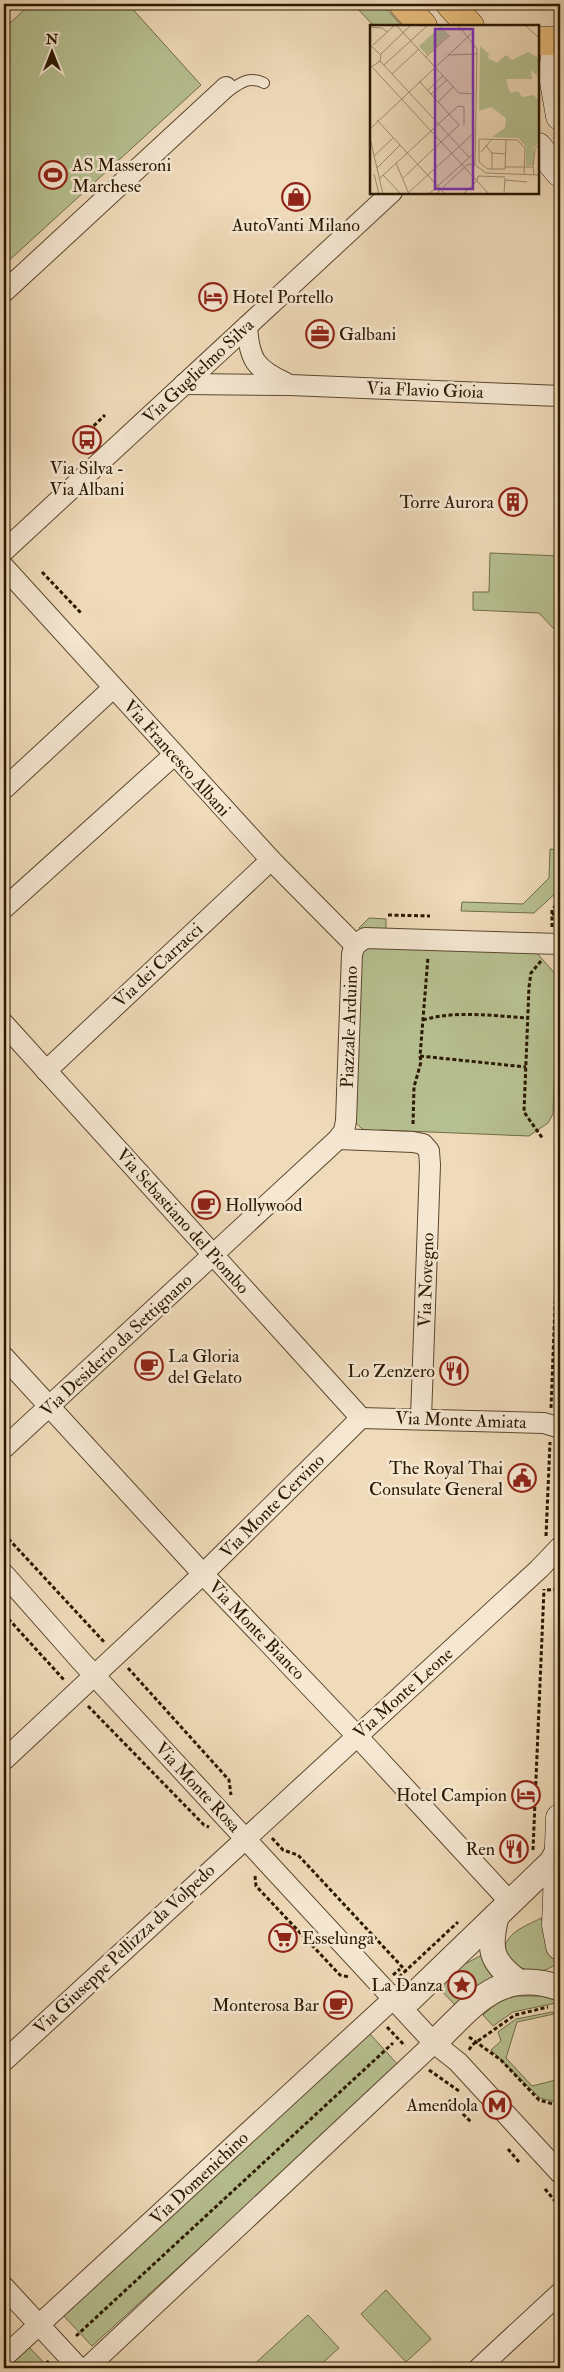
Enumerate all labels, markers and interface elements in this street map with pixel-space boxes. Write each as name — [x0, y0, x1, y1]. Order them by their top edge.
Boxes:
inset map — [370, 25, 539, 194]
north arrow — [28, 28, 78, 78]
text: N — [45, 31, 59, 48]
place label: AS Masseroni Marchese — [71, 154, 171, 198]
sports icon: AS Masseroni Marchese — [38, 160, 68, 190]
shop icon: AutoVanti Milano — [281, 182, 311, 212]
place label: AutoVanti Milano — [231, 214, 360, 237]
hotel icon: Hotel Portello — [198, 282, 228, 312]
place label: Hotel Portello — [232, 286, 334, 309]
street label: Via Guglielmo Silva — [138, 313, 259, 429]
office icon: Galbani — [305, 319, 335, 349]
place label: Galbani — [339, 323, 397, 346]
street label: Via Flavio Gioia — [366, 377, 485, 404]
bus stop icon: Via Silva - Via Albani — [72, 425, 102, 455]
place label: Via Silva - Via Albani — [50, 457, 125, 501]
building icon: Torre Aurora — [498, 487, 528, 517]
place label: Torre Aurora — [400, 491, 495, 514]
street label: Via Francesco Albani — [118, 695, 235, 822]
street label: Via dei Carracci — [109, 918, 208, 1013]
street label: Piazzale Arduino — [336, 965, 363, 1088]
street label: Via Sebastiano del Piombo — [111, 1144, 254, 1299]
cafe icon: Hollywood — [191, 1190, 221, 1220]
place label: Hollywood — [225, 1194, 302, 1217]
street label: Via Novegno — [413, 1232, 440, 1328]
street label: Via Desiderio da Settignano — [36, 1269, 197, 1422]
place label: La Gloria del Gelato — [168, 1345, 242, 1389]
cafe icon: La Gloria del Gelato — [134, 1351, 164, 1381]
restaurant icon: Lo Zenzero — [439, 1356, 469, 1386]
place label: Lo Zenzero — [348, 1360, 435, 1383]
street label: Via Monte Amiata — [395, 1407, 528, 1434]
street label: Via Monte Cervino — [215, 1449, 330, 1564]
place label: The Royal Thai Consulate General — [369, 1457, 503, 1501]
public building icon: The Royal Thai Consulate General — [507, 1463, 537, 1493]
street label: Via Monte Bianco — [203, 1576, 310, 1685]
street label: Via Monte Leone — [349, 1642, 458, 1744]
street label: Via Monte Rosa — [150, 1737, 246, 1838]
hotel icon: Hotel Campion — [511, 1780, 541, 1810]
place label: Hotel Campion — [396, 1784, 507, 1807]
restaurant icon: Ren — [499, 1834, 529, 1864]
place label: Ren — [465, 1838, 495, 1861]
street label: Via Giuseppe Pellizza da Volpedo — [29, 1859, 220, 2040]
supermarket icon: Esselunga — [268, 1923, 298, 1953]
place label: Esselunga — [302, 1927, 375, 1950]
place icon: La Danza — [447, 1970, 477, 2000]
place label: La Danza — [371, 1974, 444, 1997]
cafe icon: Monterosa Bar — [323, 1990, 353, 2020]
place label: Monterosa Bar — [212, 1994, 319, 2017]
metro station icon: Amendola — [482, 2090, 512, 2120]
place label: Amendola — [405, 2094, 479, 2117]
street label: Via Domenichino — [145, 2127, 254, 2230]

